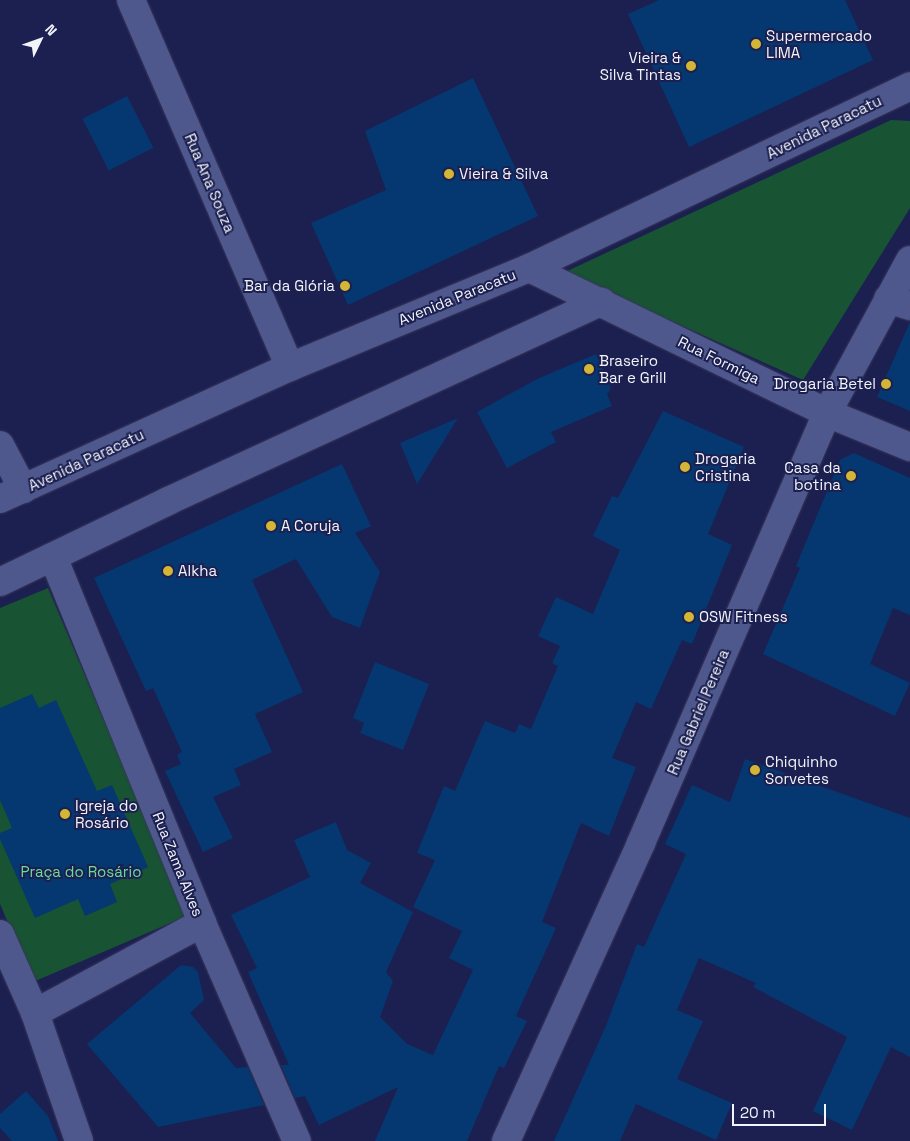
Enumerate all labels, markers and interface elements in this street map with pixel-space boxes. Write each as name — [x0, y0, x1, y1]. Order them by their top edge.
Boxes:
north arrow — [15, 15, 65, 65]
text: N — [41, 20, 61, 39]
place label: Supermercado LIMA — [766, 26, 872, 61]
marker: Supermercado LIMA — [750, 38, 762, 50]
place label: Vieira & Silva Tintas — [599, 48, 681, 83]
marker: Vieira & Silva Tintas — [685, 60, 697, 72]
street label: Avenida Paracatu — [764, 91, 884, 163]
street label: Rua Ana Souza — [181, 131, 239, 235]
place label: Vieira & Silva — [459, 165, 548, 183]
marker: Vieira & Silva — [443, 168, 455, 180]
street label: Avenida Paracatu — [396, 265, 518, 329]
place label: Bar da Glória — [244, 277, 335, 295]
marker: Bar da Glória — [339, 280, 351, 292]
street label: Rua Formiga — [675, 332, 763, 388]
place label: Braseiro Bar e Grill — [599, 351, 666, 386]
marker: Braseiro Bar e Grill — [583, 363, 595, 375]
place label: Drogaria Betel — [774, 375, 876, 393]
marker: Drogaria Betel — [880, 378, 892, 390]
street label: Avenida Paracatu — [25, 425, 147, 495]
place label: Drogaria Cristina — [695, 449, 756, 484]
place label: Casa da botina — [784, 458, 841, 493]
marker: Drogaria Cristina — [679, 461, 691, 473]
marker: Casa da botina — [845, 470, 857, 482]
place label: A Coruja — [281, 517, 340, 535]
marker: A Coruja — [265, 520, 277, 532]
place label: Alkha — [178, 562, 217, 580]
marker: Alkha — [162, 565, 174, 577]
place label: OSW Fitness — [699, 608, 788, 626]
marker: OSW Fitness — [683, 611, 695, 623]
street label: Rua Gabriel Pereira — [663, 647, 733, 777]
place label: Chiquinho Sorvetes — [765, 752, 838, 787]
marker: Chiquinho Sorvetes — [749, 764, 761, 776]
place label: Igreja do Rosário — [75, 796, 138, 831]
marker: Igreja do Rosário — [59, 808, 71, 820]
street label: Rua Zama Alves — [149, 809, 207, 919]
park label: Praça do Rosário — [21, 863, 141, 881]
scale bar — [735, 1094, 829, 1126]
text: 20 m — [740, 1103, 775, 1122]

